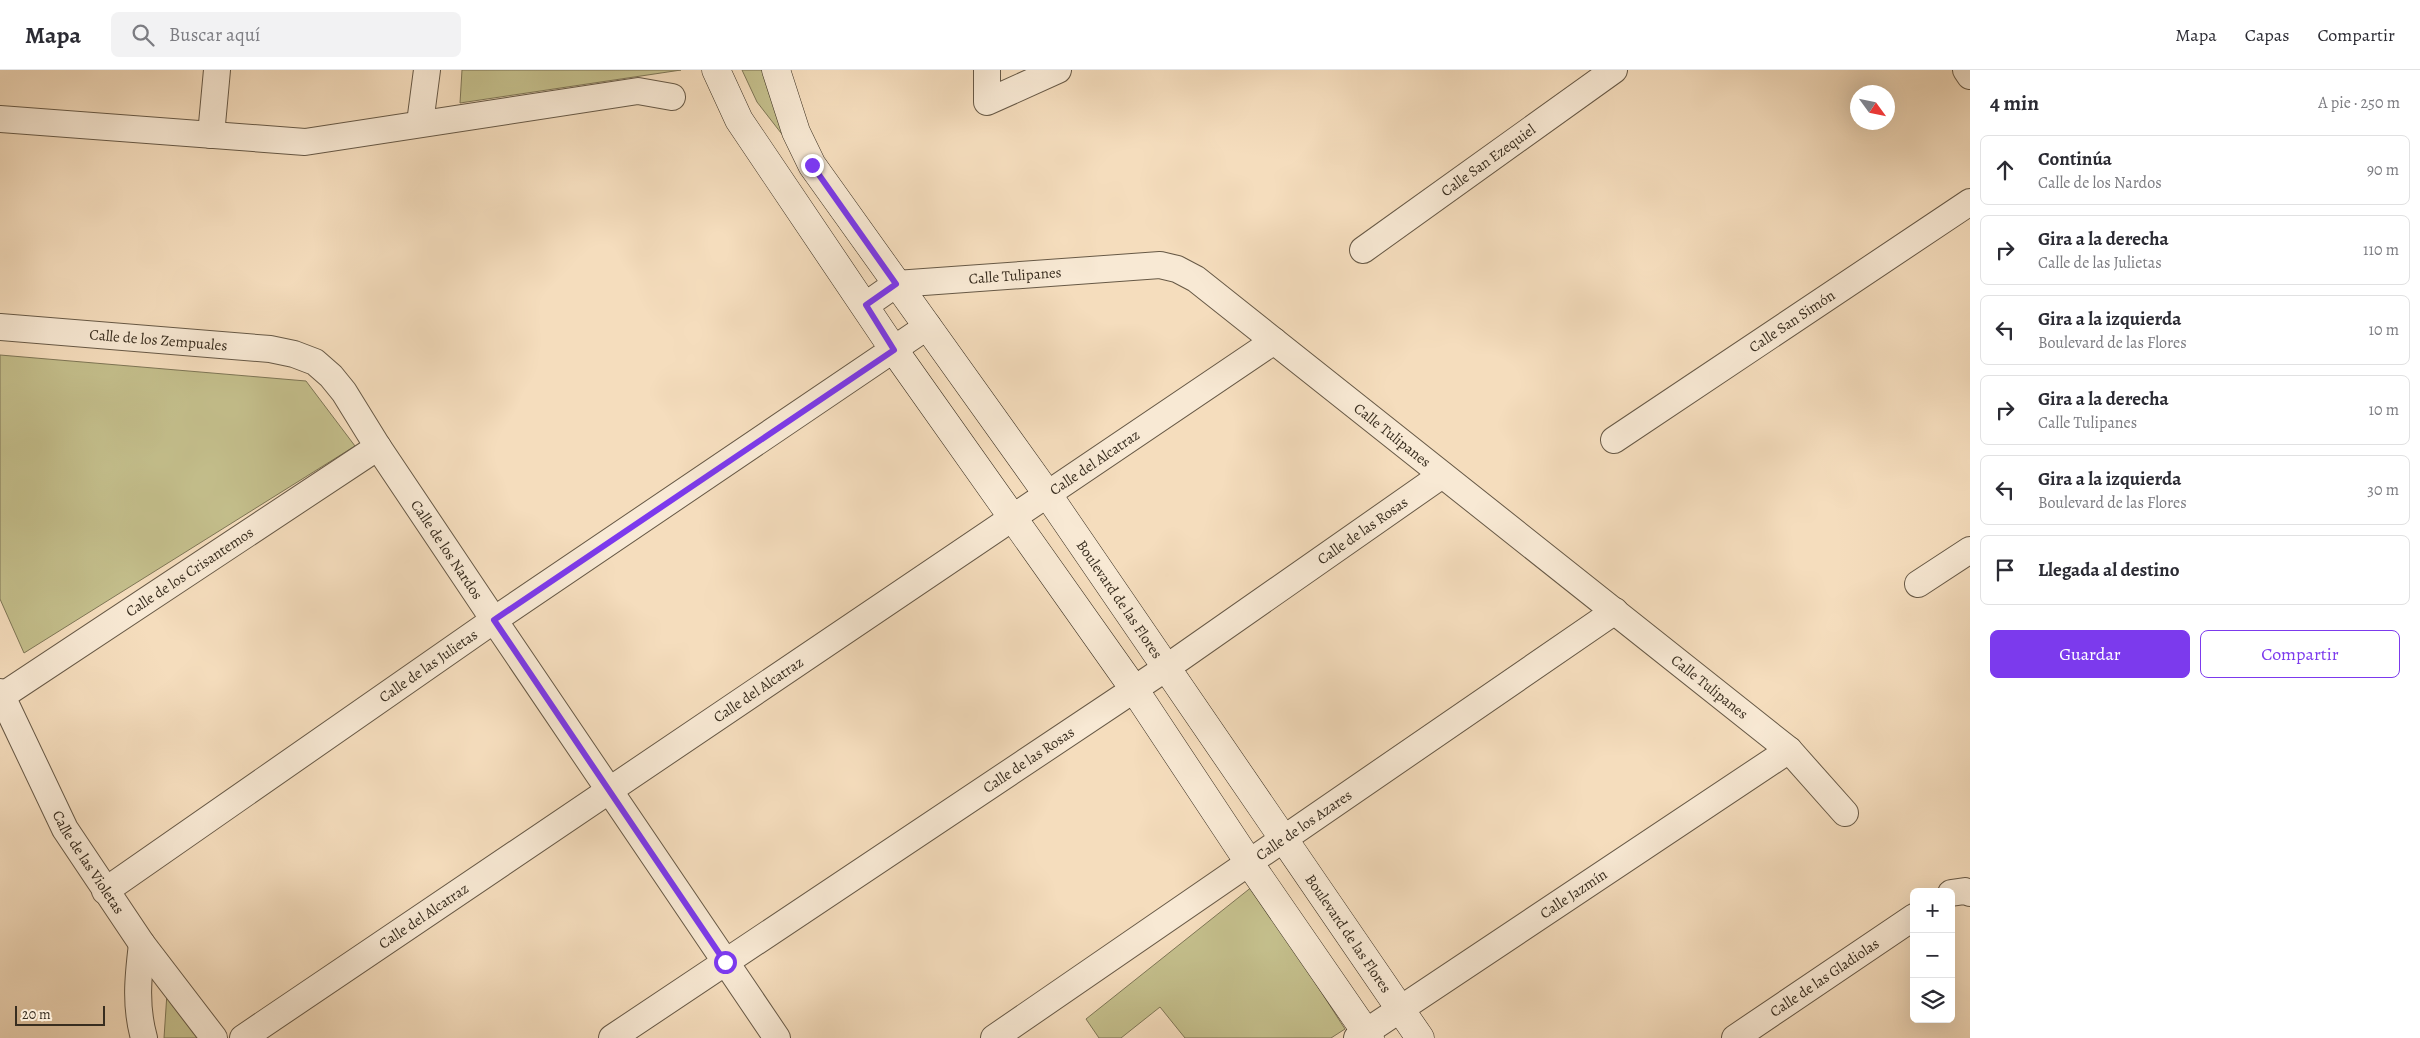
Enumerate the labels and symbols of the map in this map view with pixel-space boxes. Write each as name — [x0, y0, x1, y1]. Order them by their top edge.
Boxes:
north arrow — [1850, 85, 1895, 130]
street label: Calle San Ezequiel — [1437, 119, 1540, 201]
route end — [801, 154, 824, 177]
street label: Calle Tulipanes — [968, 262, 1062, 289]
street label: Calle San Simón — [1745, 285, 1839, 357]
street label: Calle de los Zempuales — [89, 324, 228, 355]
street label: Calle Tulipanes — [1350, 398, 1435, 472]
street label: Calle del Alcatraz — [1046, 425, 1144, 500]
street label: Calle de las Rosas — [1313, 492, 1412, 569]
street label: Calle de los Nardos — [406, 496, 487, 603]
street label: Calle de los Crisantemos — [122, 522, 257, 621]
street label: Boulevard de las Flores — [1072, 536, 1167, 663]
street label: Calle de las Julietas — [375, 624, 482, 707]
street label: Calle Tulipanes — [1667, 650, 1752, 724]
street label: Calle del Alcatraz — [709, 652, 807, 727]
street label: Calle de las Rosas — [979, 722, 1078, 798]
street label: Calle de los Azares — [1252, 785, 1356, 865]
street label: Calle de las Violetas — [48, 807, 129, 918]
street label: Calle Jazmín — [1536, 864, 1611, 923]
street label: Boulevard de las Flores — [1301, 870, 1396, 997]
street label: Calle del Alcatraz — [375, 878, 473, 954]
street label: Calle de las Gladiolas — [1766, 933, 1883, 1022]
route start — [714, 951, 737, 974]
scale bar — [15, 1003, 105, 1026]

